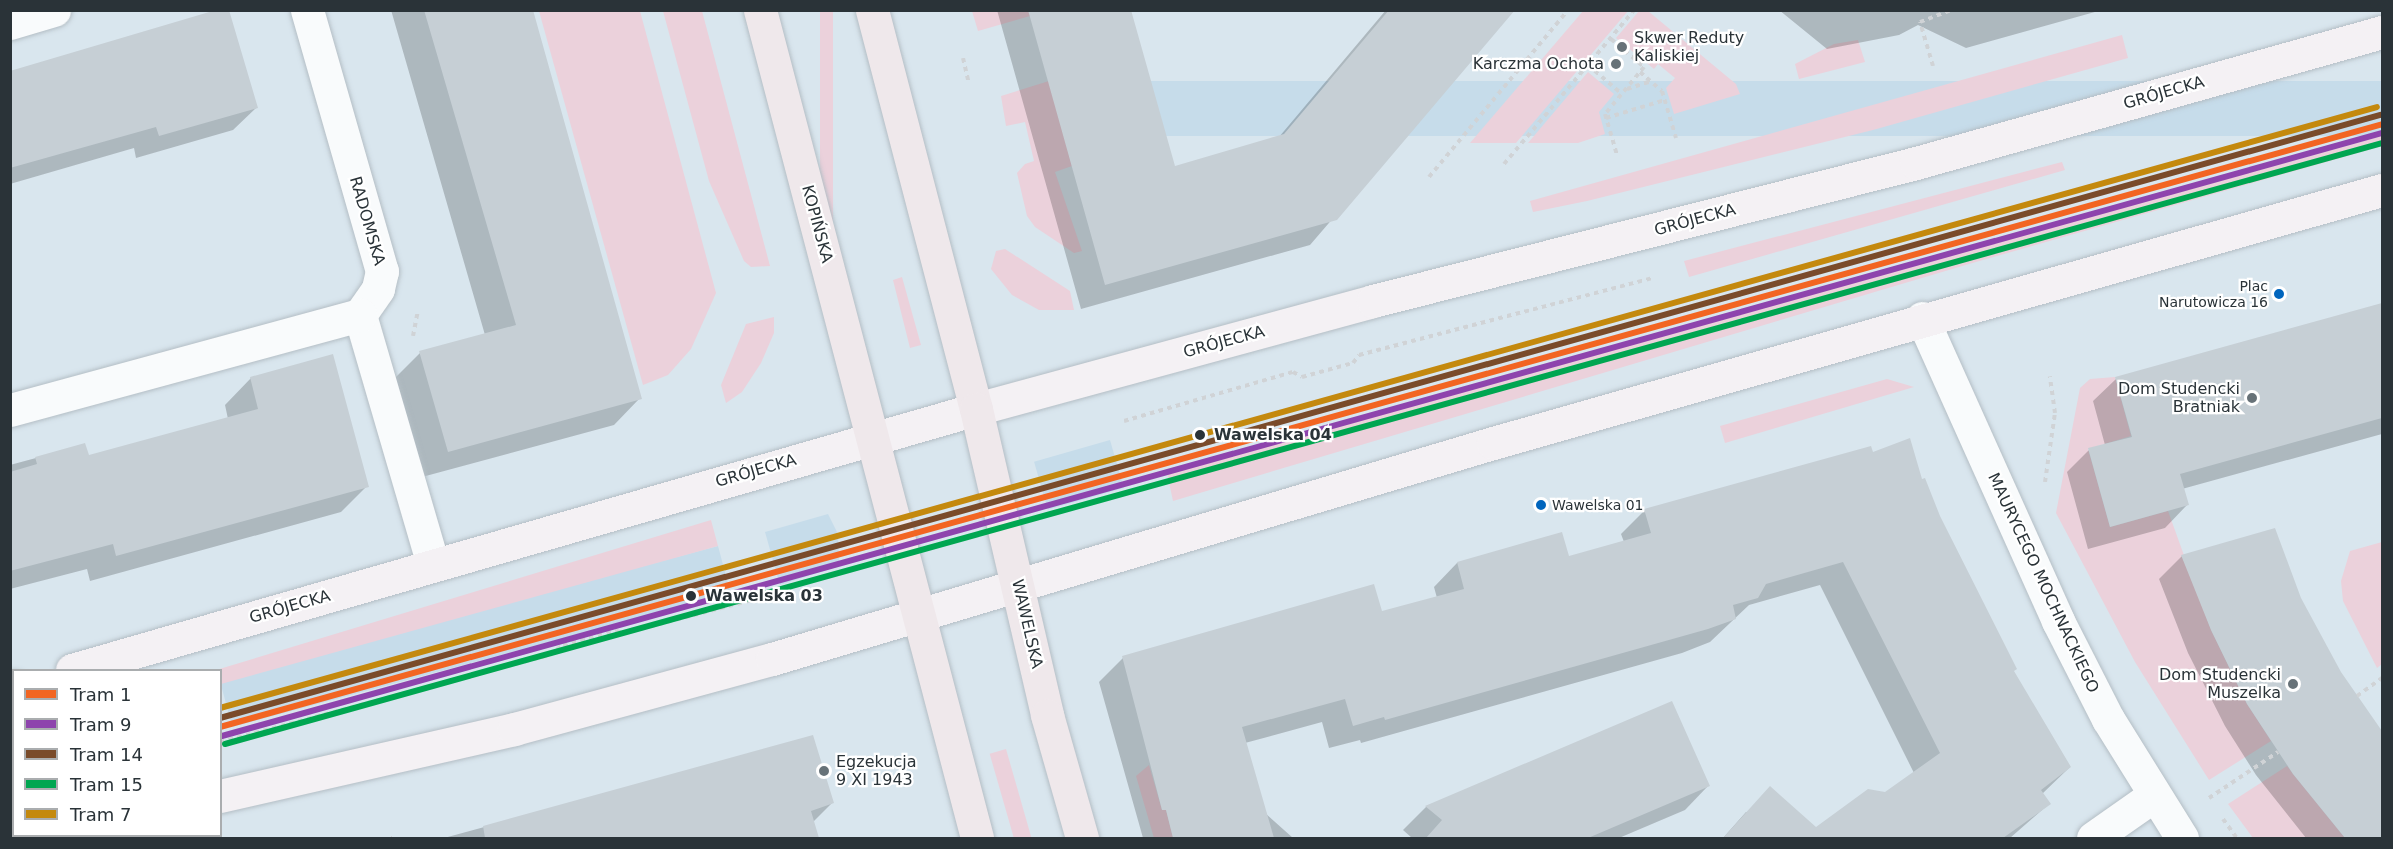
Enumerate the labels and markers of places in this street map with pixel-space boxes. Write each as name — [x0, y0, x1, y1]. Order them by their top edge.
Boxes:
place label: Skwer Reduty Kaliskiej — [1634, 28, 1744, 66]
marker: Skwer Reduty Kaliskiej — [1615, 40, 1629, 54]
place label: Karczma Ochota — [1473, 54, 1604, 74]
marker: Karczma Ochota — [1609, 57, 1623, 71]
place label: Plac Narutowicza 16 — [2159, 278, 2268, 310]
marker: Plac Narutowicza 16 — [2273, 288, 2285, 300]
place label: Dom Studencki Bratniak — [2118, 379, 2240, 417]
marker: Dom Studencki Bratniak — [2245, 391, 2259, 405]
place label: Wawelska 04 — [1214, 425, 1332, 445]
marker: Wawelska 04 — [1191, 426, 1209, 444]
place label: Wawelska 01 — [1552, 497, 1643, 513]
marker: Wawelska 01 — [1535, 499, 1547, 511]
place label: Wawelska 03 — [705, 586, 823, 606]
marker: Wawelska 03 — [682, 587, 700, 605]
place label: Dom Studencki Muszelka — [2159, 665, 2281, 703]
marker: Dom Studencki Muszelka — [2286, 677, 2300, 691]
place label: Egzekucja 9 XI 1943 — [836, 752, 916, 790]
marker: Egzekucja 9 XI 1943 — [817, 764, 831, 778]

